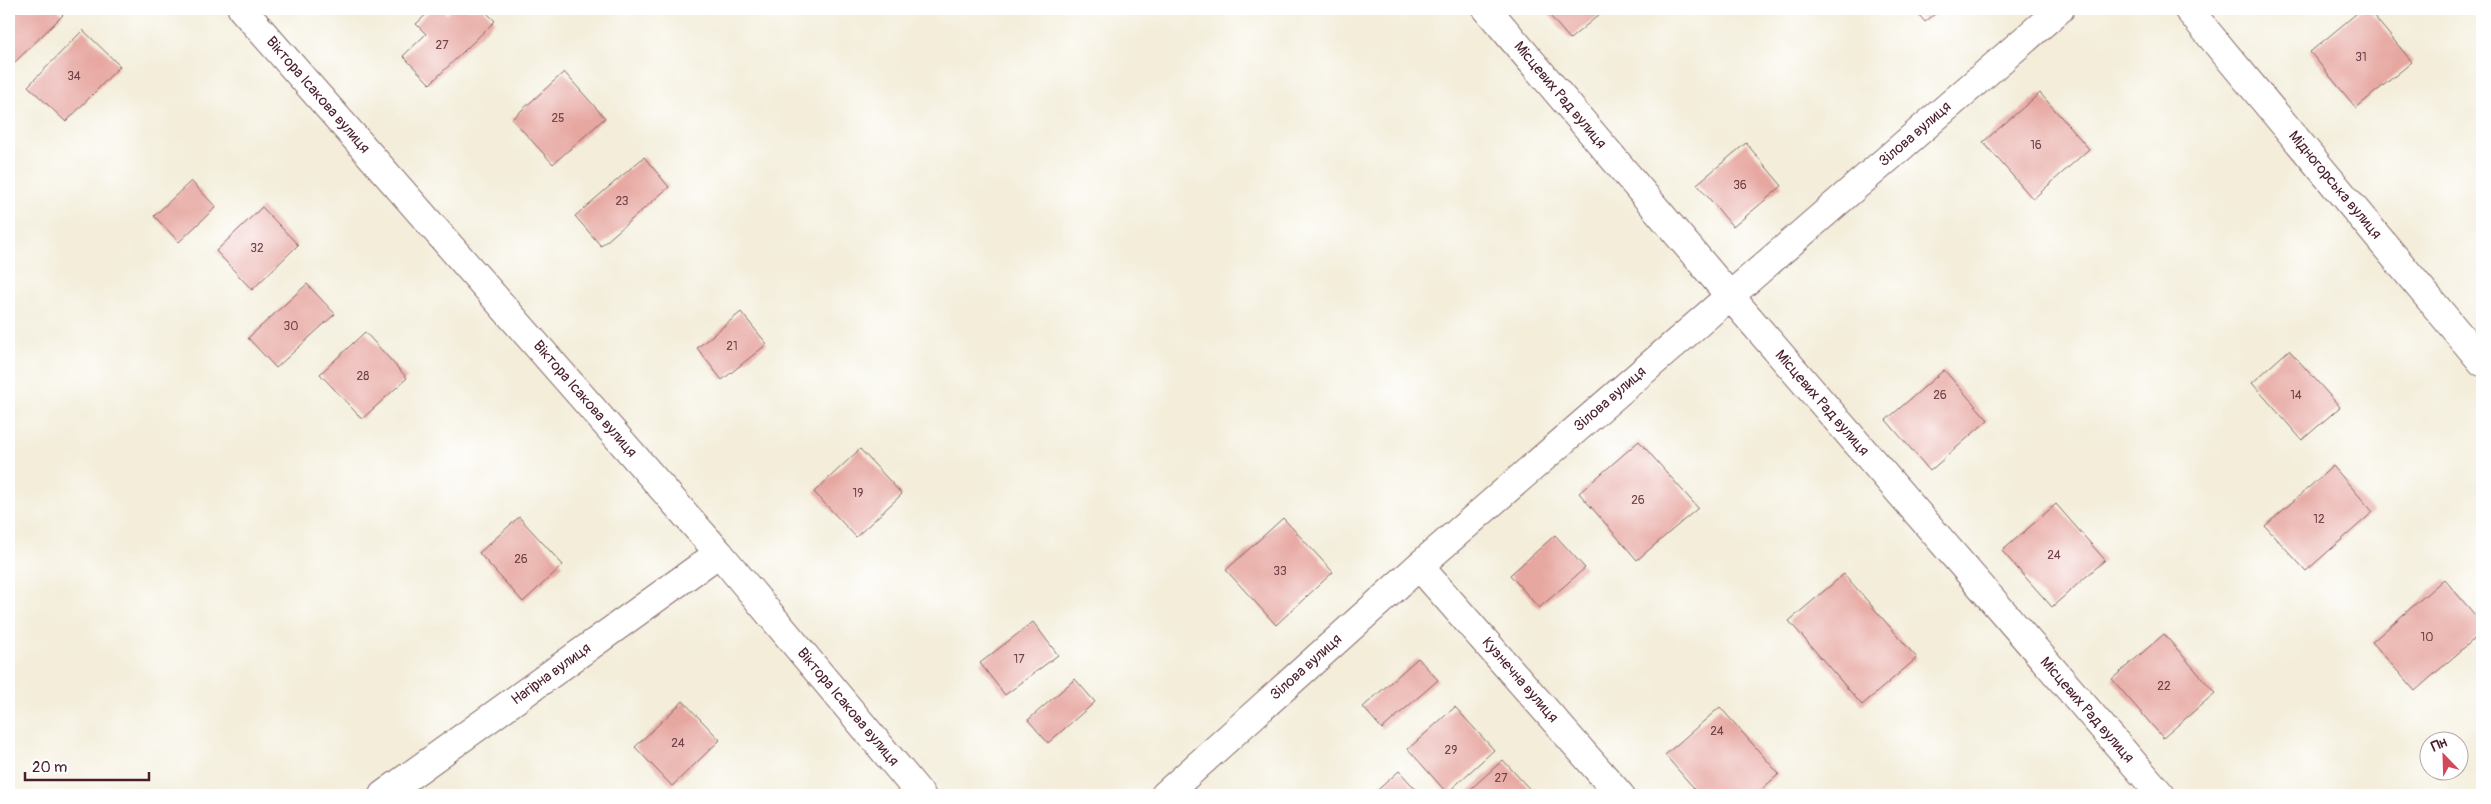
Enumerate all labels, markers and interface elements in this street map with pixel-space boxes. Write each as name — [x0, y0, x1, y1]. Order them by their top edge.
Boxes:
street label: Віктора Ісакова вулиця — [262, 33, 374, 157]
street label: Місцевих Рад вулиця — [1510, 37, 1610, 153]
house number: 27 — [435, 38, 449, 53]
house number: 31 — [2355, 50, 2367, 65]
house number: 34 — [67, 69, 81, 84]
street label: Зілова вулиця — [1875, 97, 1955, 171]
house number: 25 — [551, 111, 565, 126]
street label: Мідногорська вулиця — [2284, 127, 2386, 243]
house number: 16 — [2030, 138, 2042, 153]
house number: 36 — [1733, 178, 1747, 193]
house number: 23 — [615, 194, 629, 209]
house number: 32 — [250, 241, 264, 256]
house number: 30 — [284, 319, 298, 334]
street label: Віктора Ісакова вулиця — [529, 337, 641, 461]
house number: 21 — [726, 339, 738, 354]
street label: Місцевих Рад вулиця — [1771, 346, 1873, 460]
street label: Зілова вулиця — [1570, 362, 1650, 436]
house number: 28 — [357, 369, 369, 384]
house number: 26 — [1933, 388, 1947, 403]
house number: 14 — [2290, 388, 2302, 403]
house number: 19 — [853, 486, 863, 501]
house number: 26 — [1631, 493, 1645, 508]
house number: 12 — [2313, 512, 2325, 527]
house number: 24 — [2047, 548, 2061, 563]
house number: 26 — [514, 552, 528, 567]
house number: 33 — [1273, 564, 1287, 579]
street label: Зілова вулиця — [1266, 630, 1346, 704]
house number: 10 — [2421, 630, 2433, 645]
street label: Кузнечна вулиця — [1478, 633, 1562, 727]
street label: Нагірна вулиця — [507, 639, 595, 709]
street label: Віктора Ісакова вулиця — [793, 644, 903, 770]
house number: 17 — [1013, 652, 1025, 667]
street label: Місцевих Рад вулиця — [2036, 653, 2138, 767]
house number: 22 — [2157, 679, 2171, 694]
house number: 24 — [1710, 724, 1724, 739]
north arrow — [2418, 732, 2468, 782]
text: Пн — [2429, 734, 2450, 755]
house number: 24 — [671, 736, 685, 751]
house number: 29 — [1445, 743, 1457, 758]
scale bar — [25, 749, 149, 781]
text: 20 m — [32, 758, 67, 777]
house number: 27 — [1494, 771, 1508, 786]

